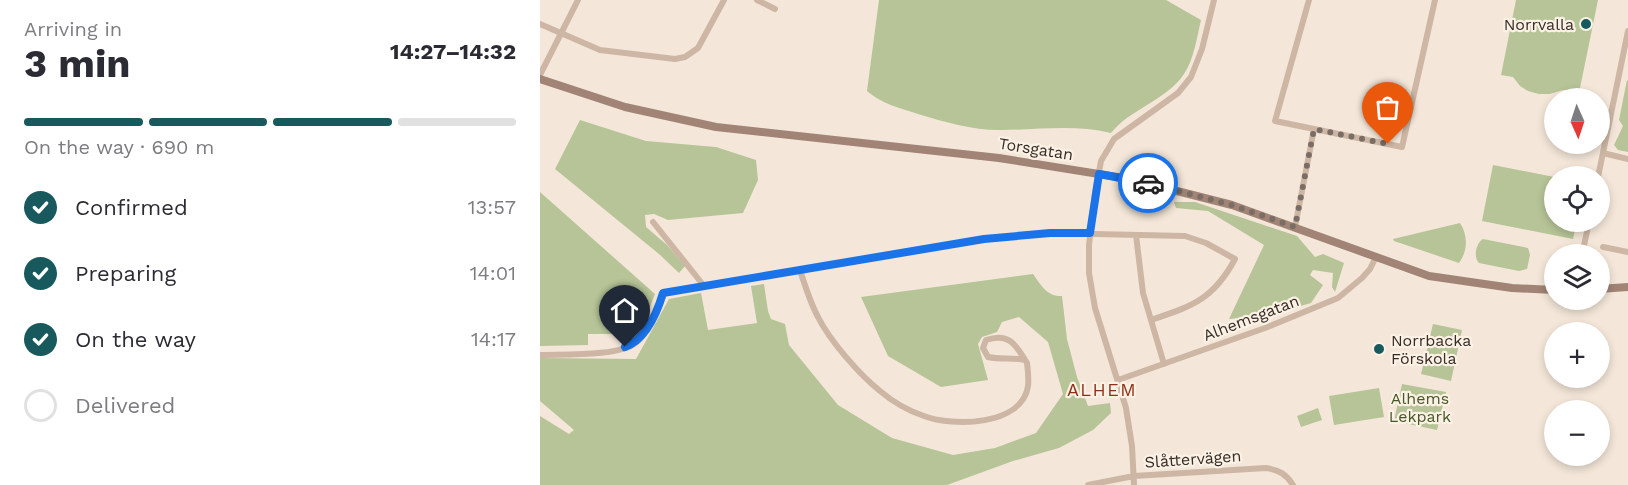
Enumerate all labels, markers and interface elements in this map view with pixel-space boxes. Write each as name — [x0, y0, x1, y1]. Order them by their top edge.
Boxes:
place label: Norrvalla — [1504, 15, 1574, 34]
text: Arriving in — [24, 17, 122, 41]
marker: Norrvalla — [1579, 17, 1593, 31]
text: 14:27–14:32 — [390, 39, 516, 64]
text: 3 min — [24, 41, 131, 86]
pin — [1362, 82, 1413, 144]
north arrow — [1544, 88, 1610, 154]
map controls — [1544, 88, 1610, 466]
icon: bag — [1371, 91, 1404, 124]
street label: Torsgatan — [997, 134, 1075, 164]
text: On the way · 690 m — [24, 135, 214, 159]
courier — [1118, 153, 1178, 213]
button: locate — [1544, 166, 1610, 232]
icon: car — [1132, 167, 1165, 200]
icon: check — [24, 191, 57, 224]
text: Confirmed — [75, 195, 188, 220]
text: 13:57 — [468, 195, 516, 219]
button: layers — [1544, 244, 1610, 310]
icon: check — [24, 257, 57, 290]
text: Preparing — [75, 261, 176, 286]
text: 14:01 — [470, 261, 516, 285]
pin — [599, 285, 650, 347]
street label: Alhemsgatan — [1200, 291, 1302, 345]
icon: home — [608, 294, 641, 327]
button: + — [1544, 322, 1610, 388]
icon: check — [24, 323, 57, 356]
text: On the way — [75, 327, 196, 352]
text: 14:17 — [471, 327, 516, 351]
place label: Norrbacka Förskola — [1391, 331, 1471, 368]
marker: Norrbacka Förskola — [1372, 342, 1386, 356]
district label: ALHEM — [1067, 379, 1137, 400]
park label: Alhems Lekpark — [1389, 389, 1451, 426]
text: Delivered — [75, 393, 175, 418]
button: − — [1544, 400, 1610, 466]
street label: Slåttervägen — [1144, 446, 1242, 472]

